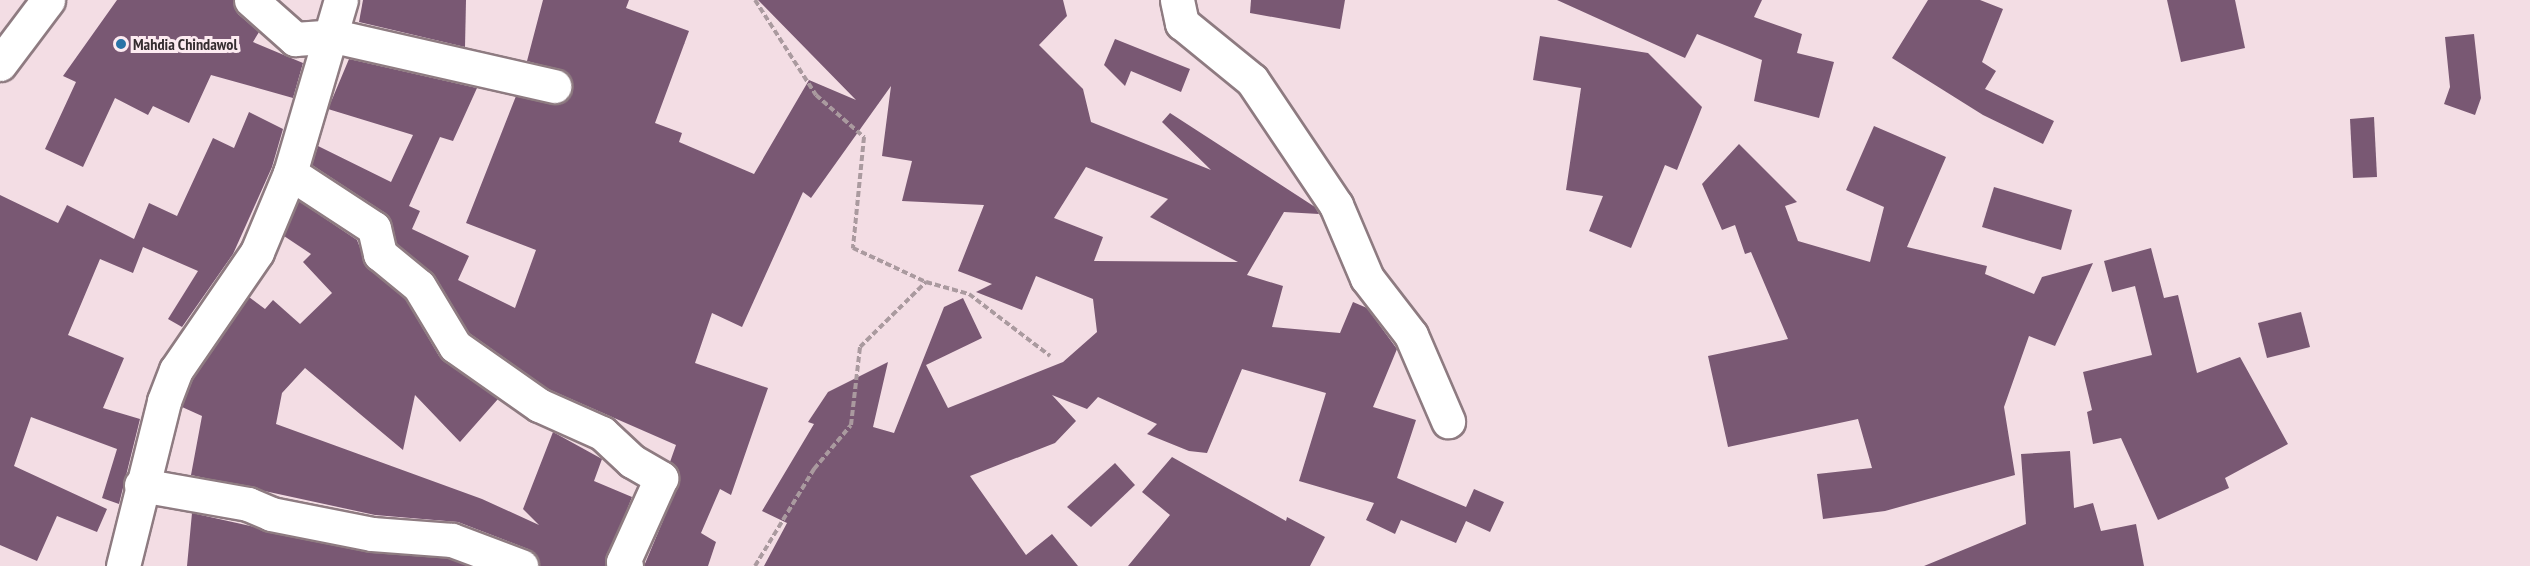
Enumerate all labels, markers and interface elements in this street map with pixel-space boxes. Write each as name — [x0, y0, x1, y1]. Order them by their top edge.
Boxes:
place label: Mahdia Chindawol — [133, 34, 237, 54]
marker: Mahdia Chindawol — [114, 37, 128, 51]

